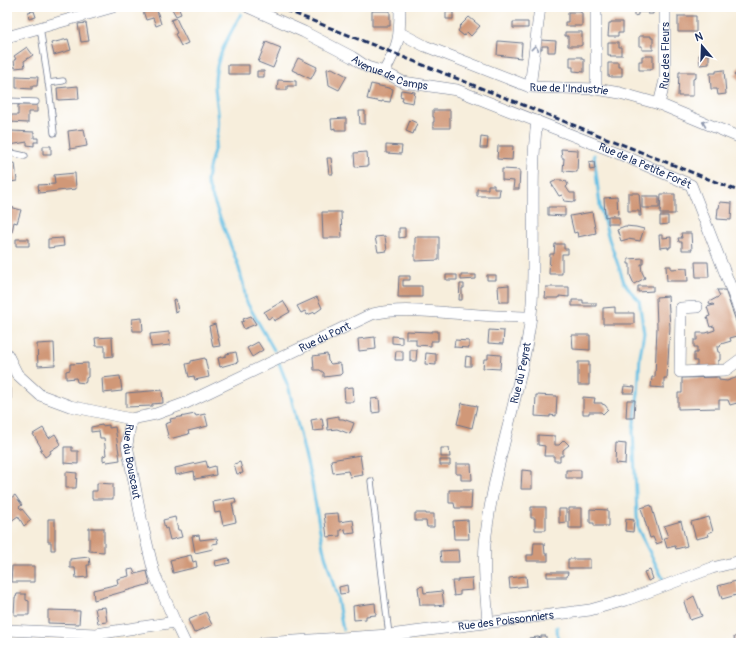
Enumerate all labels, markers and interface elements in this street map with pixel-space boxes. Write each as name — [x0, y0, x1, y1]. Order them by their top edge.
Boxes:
street label: Rue des Fleurs — [657, 22, 672, 91]
north arrow — [682, 26, 722, 66]
text: N — [693, 29, 705, 44]
one-way arrow — [530, 45, 539, 51]
street label: Avenue de Camps — [349, 52, 429, 93]
street label: Rue de l'Industrie — [529, 81, 610, 98]
one-way arrow — [701, 119, 708, 127]
street label: Rue de la Petite Forêt — [597, 140, 694, 192]
street label: Rue du Pont — [297, 319, 353, 355]
street label: Rue du Peyrat — [508, 341, 534, 405]
street label: Rue du Bouscaut — [120, 423, 143, 501]
street label: Rue des Poissonniers — [457, 609, 555, 633]

